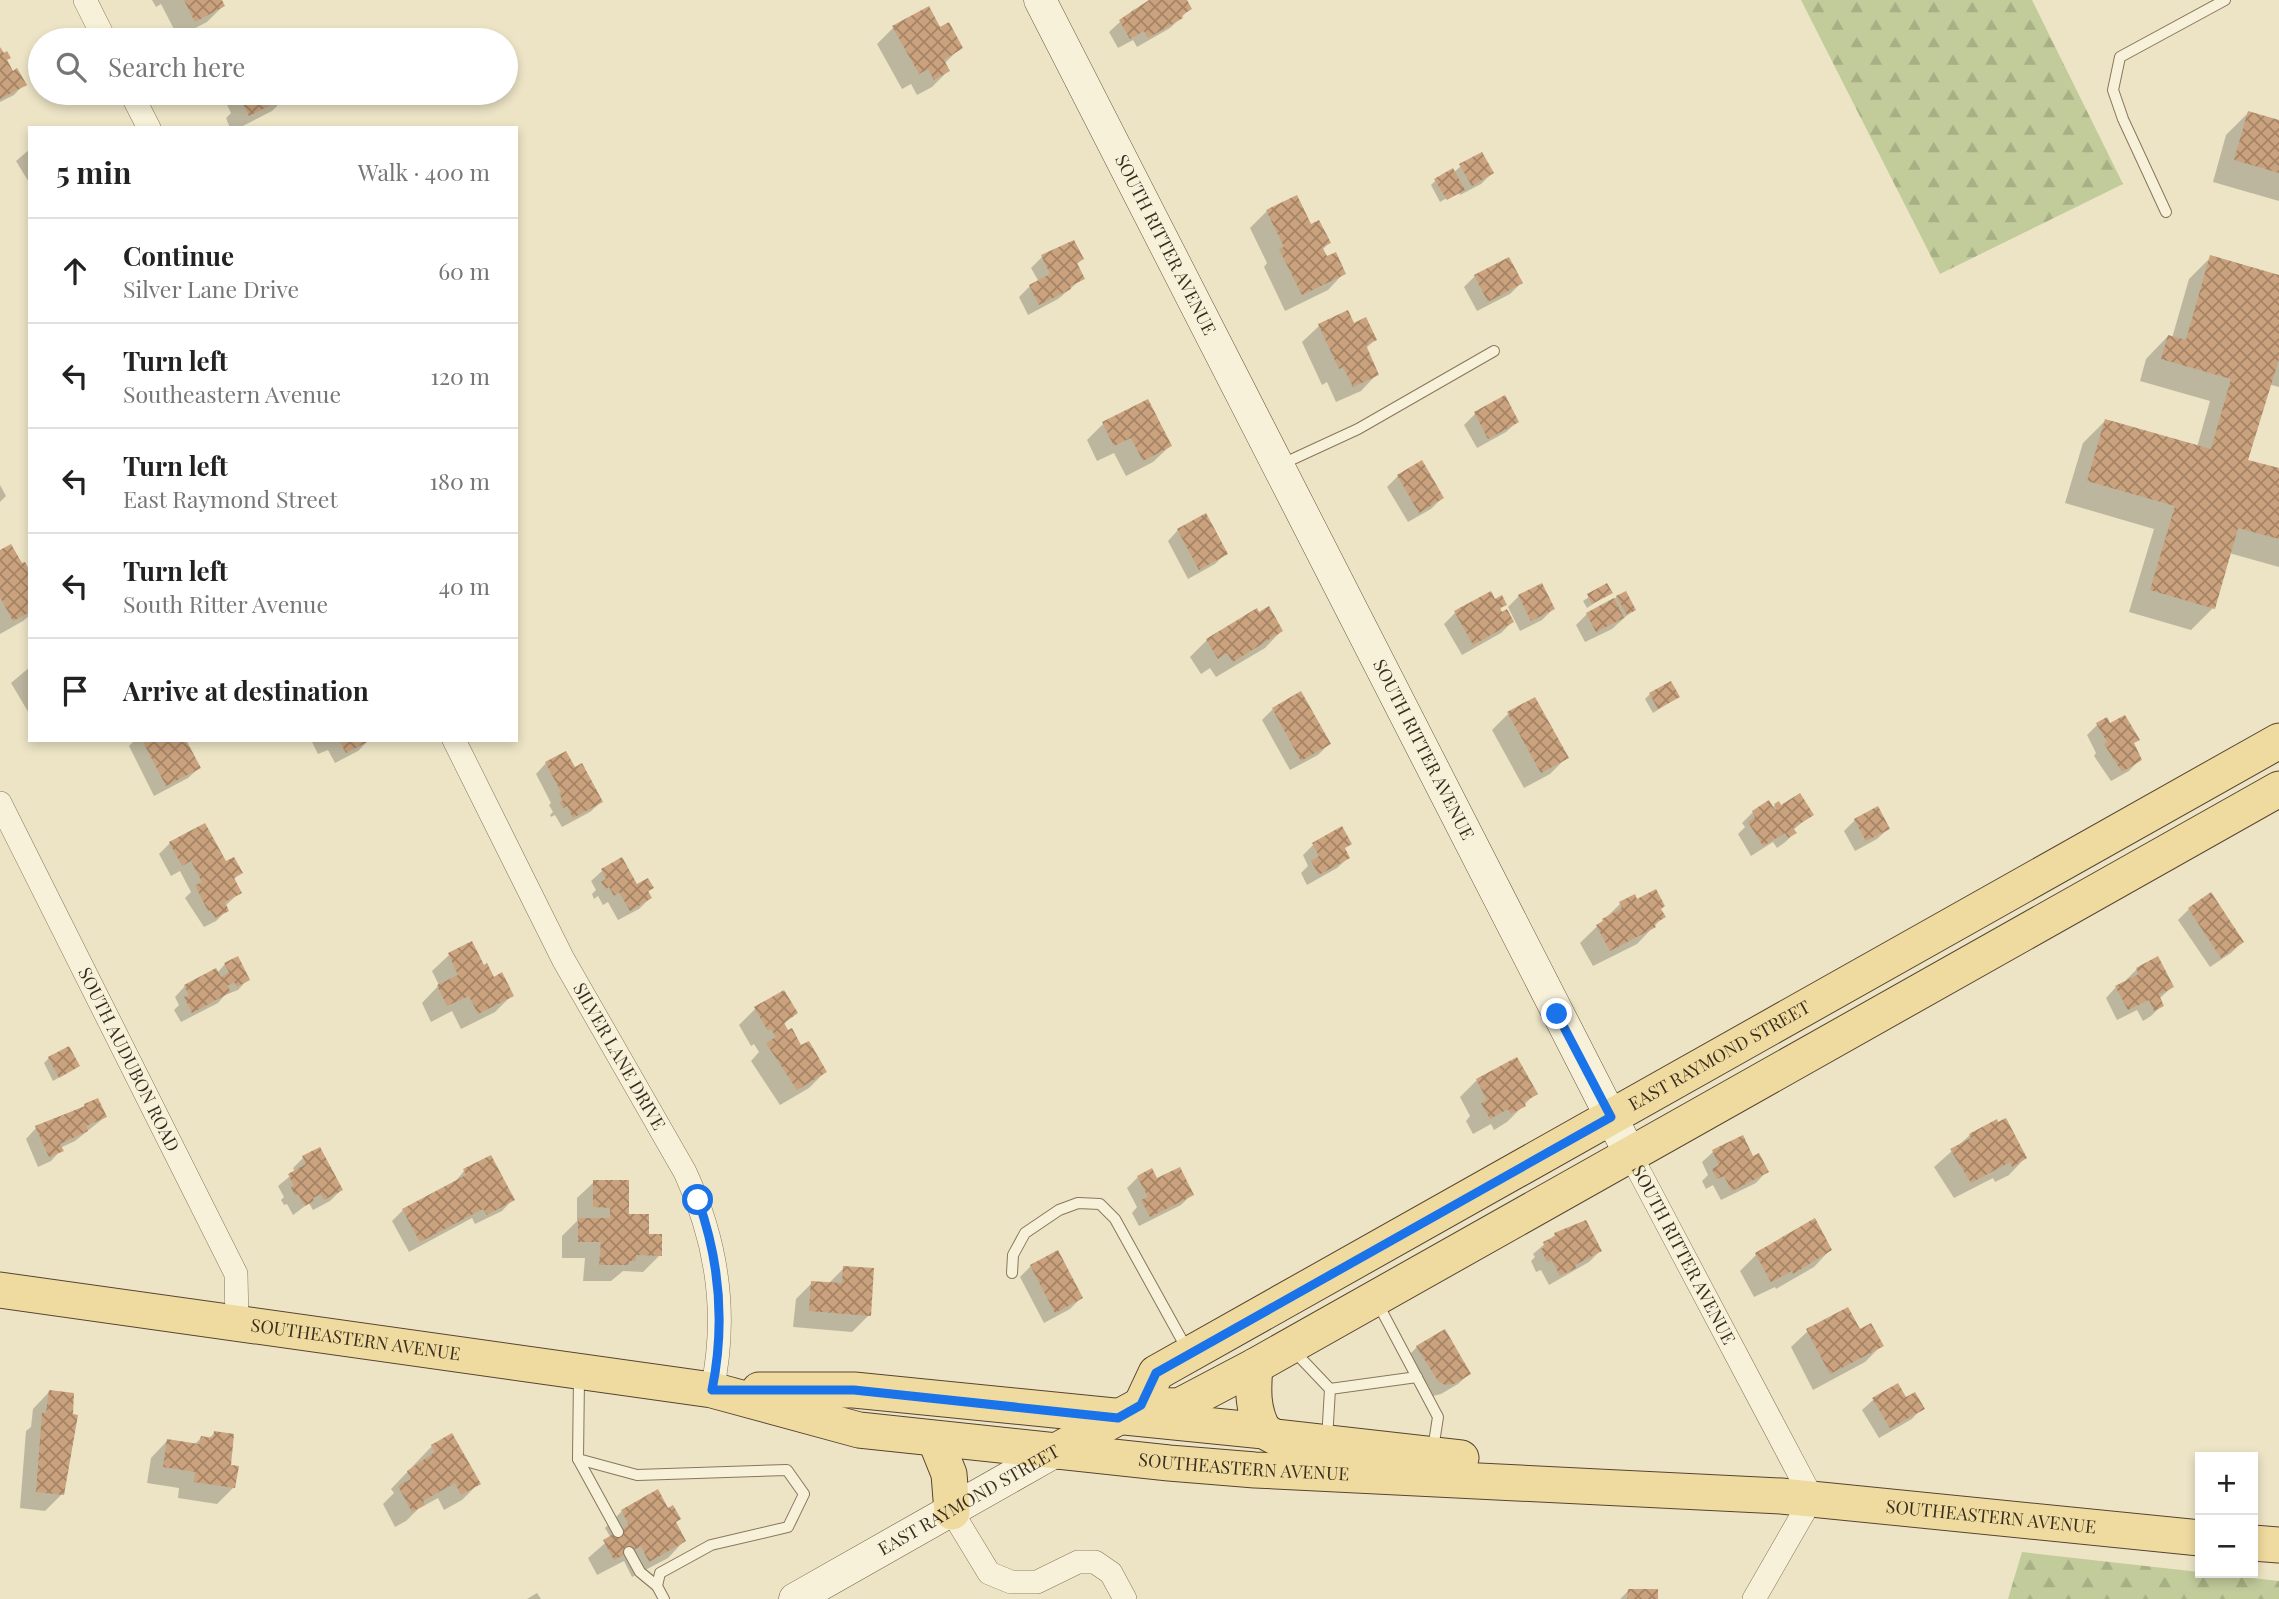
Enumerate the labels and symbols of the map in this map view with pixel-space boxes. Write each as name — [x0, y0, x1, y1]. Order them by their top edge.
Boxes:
street label: SOUTH RITTER AVENUE — [1110, 150, 1222, 339]
street label: SOUTH RITTER AVENUE — [1368, 655, 1480, 844]
street label: SOUTH AUDUBON ROAD — [73, 963, 186, 1155]
street label: SILVER LANE DRIVE — [568, 978, 671, 1134]
street label: EAST RAYMOND STREET — [1624, 994, 1814, 1116]
route end — [1541, 998, 1572, 1029]
street label: SOUTH RITTER AVENUE — [1627, 1160, 1742, 1348]
route start — [682, 1184, 713, 1215]
street label: SOUTHEASTERN AVENUE — [249, 1312, 462, 1366]
street label: EAST RAYMOND STREET — [874, 1439, 1063, 1560]
street label: SOUTHEASTERN AVENUE — [1137, 1447, 1350, 1486]
street label: SOUTHEASTERN AVENUE — [1885, 1494, 2097, 1539]

